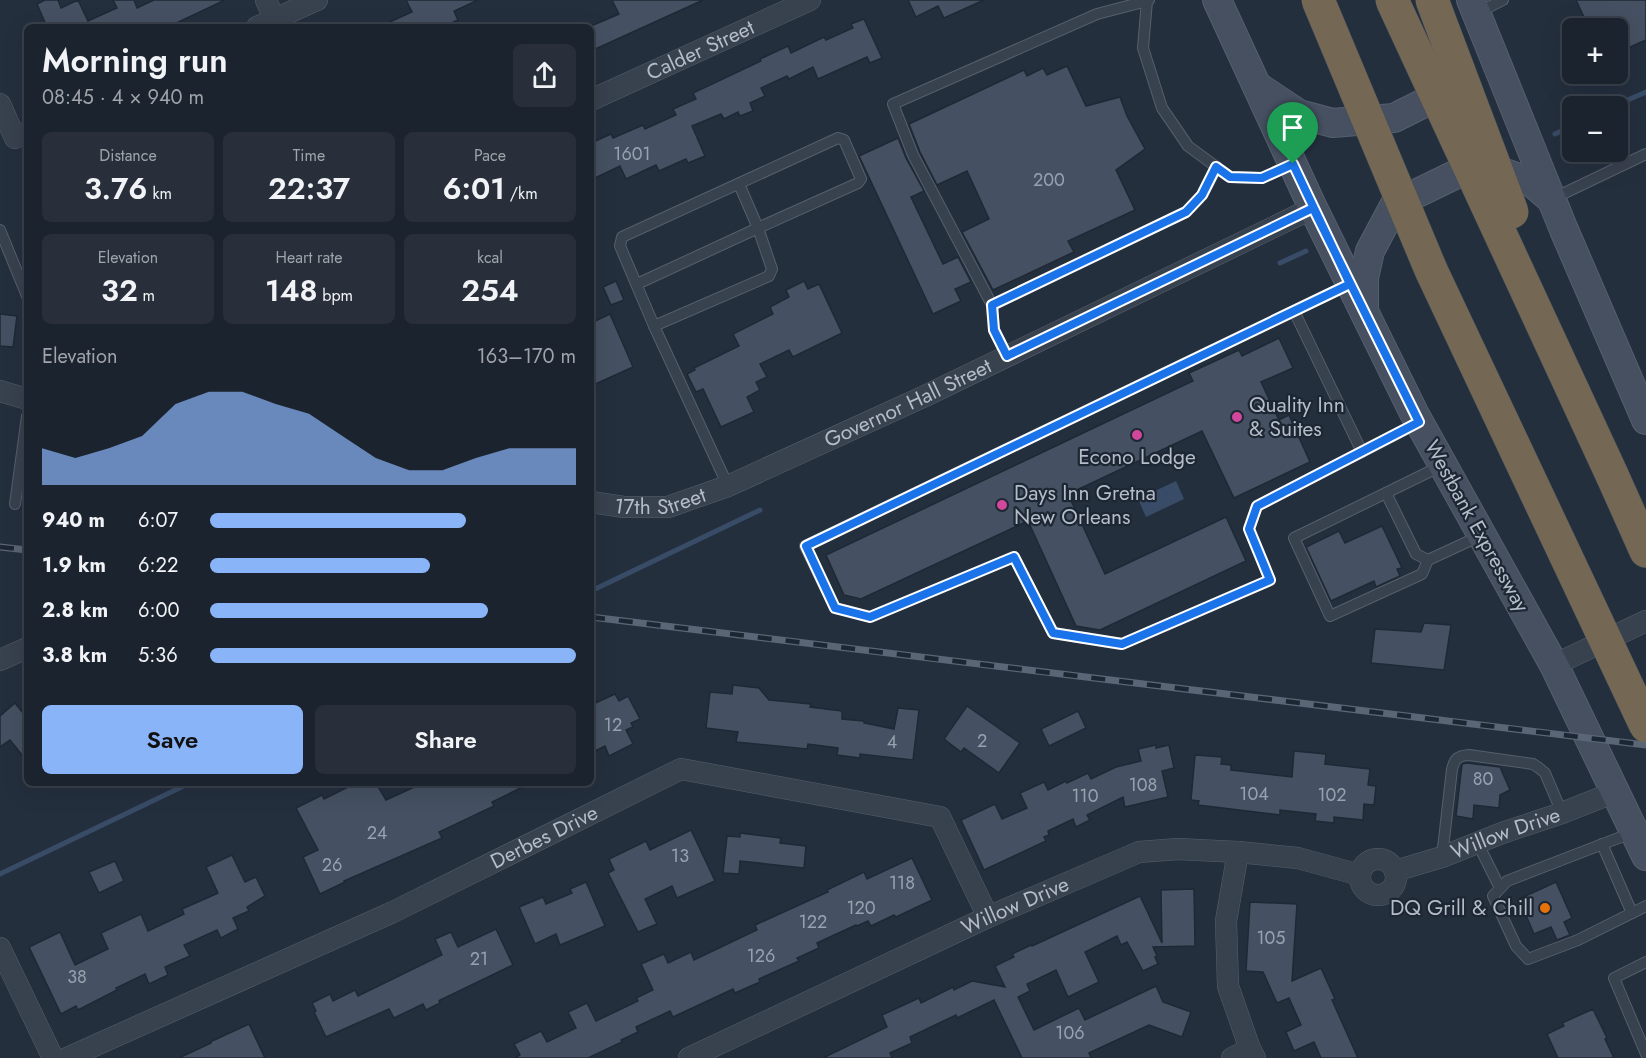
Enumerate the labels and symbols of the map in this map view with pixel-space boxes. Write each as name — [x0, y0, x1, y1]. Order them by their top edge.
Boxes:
street label: Calder Street — [641, 12, 759, 88]
pin — [1267, 102, 1318, 164]
house number: 1601 — [613, 141, 651, 167]
house number: 200 — [1033, 167, 1065, 193]
street label: Governor Hall Street — [819, 351, 997, 455]
place label: Quality Inn & Suites — [1249, 390, 1345, 444]
marker: Quality Inn & Suites — [1230, 410, 1244, 424]
marker: Econo Lodge — [1130, 428, 1144, 442]
street label: Westbank Expressway — [1417, 435, 1537, 618]
place label: Econo Lodge — [1078, 442, 1196, 472]
place label: Days Inn Gretna New Orleans — [1014, 478, 1156, 532]
street label: 17th Street — [612, 480, 710, 522]
marker: Days Inn Gretna New Orleans — [995, 498, 1009, 512]
house number: 12 — [604, 712, 622, 738]
house number: 2 — [977, 728, 987, 754]
house number: 4 — [887, 729, 897, 755]
house number: 80 — [1473, 766, 1494, 792]
house number: 108 — [1129, 772, 1157, 798]
house number: 104 — [1239, 781, 1269, 807]
house number: 102 — [1317, 782, 1347, 808]
house number: 110 — [1072, 783, 1099, 809]
street label: Derbes Drive — [485, 797, 603, 876]
street label: Willow Drive — [1446, 800, 1564, 867]
house number: 24 — [367, 820, 387, 846]
house number: 13 — [671, 843, 689, 869]
house number: 26 — [322, 852, 342, 878]
street label: Willow Drive — [956, 869, 1074, 942]
house number: 118 — [889, 870, 915, 896]
place label: DQ Grill & Chill — [1390, 893, 1533, 923]
house number: 120 — [846, 895, 876, 921]
marker: DQ Grill & Chill — [1538, 901, 1552, 915]
house number: 122 — [799, 909, 827, 935]
house number: 105 — [1256, 925, 1286, 951]
house number: 126 — [747, 943, 775, 969]
house number: 21 — [470, 946, 488, 972]
house number: 38 — [67, 964, 87, 990]
house number: 106 — [1055, 1020, 1085, 1046]

